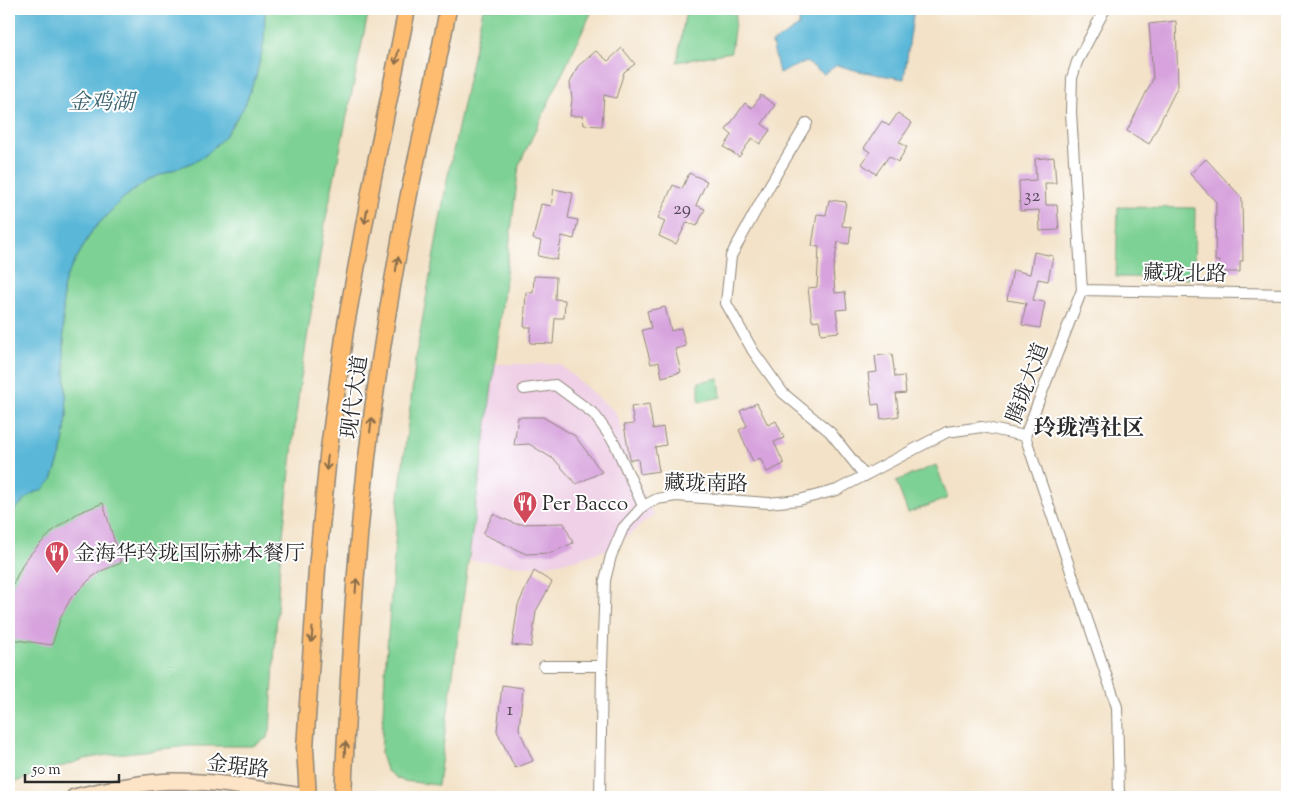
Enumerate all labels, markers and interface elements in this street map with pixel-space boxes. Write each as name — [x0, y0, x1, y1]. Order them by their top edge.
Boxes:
one-way arrow — [392, 48, 401, 64]
water label: 金鸡湖 — [68, 88, 138, 120]
house number: 32 — [1024, 183, 1040, 210]
house number: 29 — [673, 196, 691, 223]
one-way arrow — [360, 208, 370, 224]
one-way arrow — [392, 257, 402, 273]
street label: 藏珑北路 — [1143, 259, 1227, 291]
street label: 腾珑大道 — [1000, 339, 1057, 428]
street label: 现代大道 — [335, 354, 377, 441]
district label: 玲珑湾社区 — [1034, 414, 1144, 446]
one-way arrow — [366, 417, 376, 433]
one-way arrow — [322, 455, 332, 471]
street label: 藏珑南路 — [664, 469, 748, 501]
restaurant icon: Per Bacco — [512, 490, 538, 524]
place label: Per Bacco — [542, 490, 628, 520]
restaurant icon: 金海华玲珑国际赫本餐厅 — [44, 540, 70, 574]
place label: 金海华玲珑国际赫本餐厅 — [74, 540, 305, 570]
one-way arrow — [351, 579, 360, 595]
one-way arrow — [308, 627, 317, 643]
house number: 1 — [507, 697, 514, 724]
one-way arrow — [341, 741, 350, 757]
street label: 金琚路 — [205, 749, 271, 787]
scale bar — [25, 751, 119, 783]
text: 50 m — [31, 760, 61, 781]

